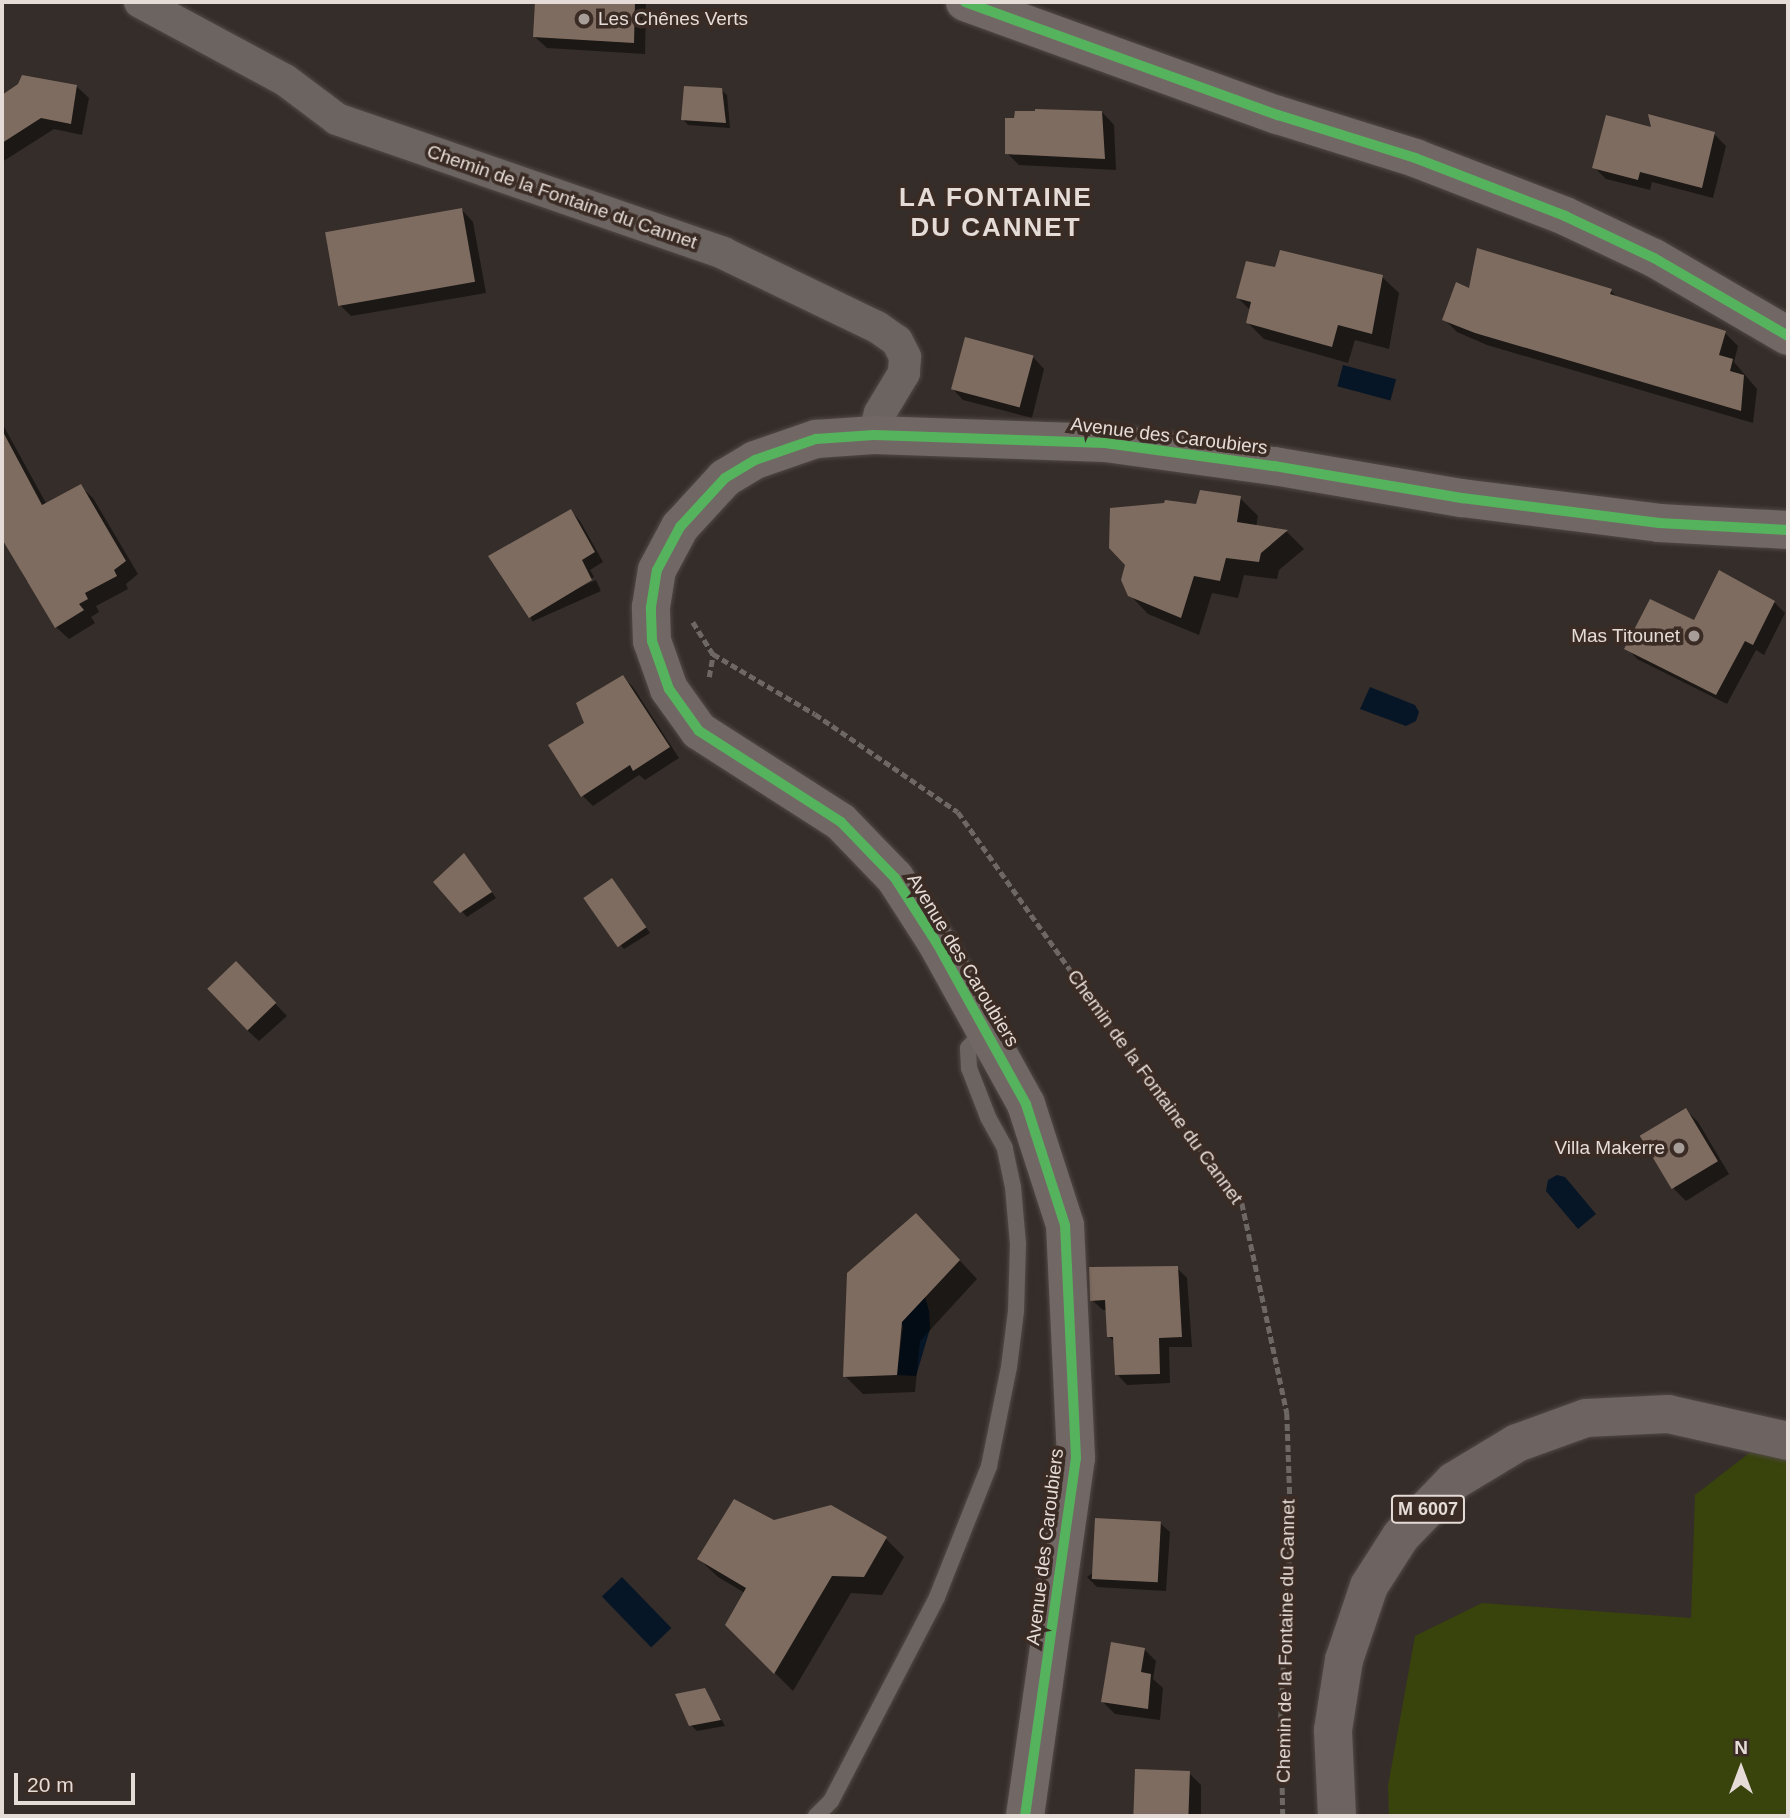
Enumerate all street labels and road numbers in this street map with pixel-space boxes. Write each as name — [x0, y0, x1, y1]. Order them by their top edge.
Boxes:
street label: Chemin de la Fontaine du Cannet — [424, 140, 700, 254]
street label: Avenue des Caroubiers — [1069, 413, 1269, 459]
street label: Avenue des Caroubiers — [902, 869, 1024, 1051]
street label: Chemin de la Fontaine du Cannet — [1062, 965, 1248, 1209]
street label: Avenue des Caroubiers — [1022, 1447, 1068, 1647]
road number: M 6007 — [1390, 1494, 1466, 1524]
street label: Chemin de la Fontaine du Cannet — [1272, 1499, 1300, 1783]

